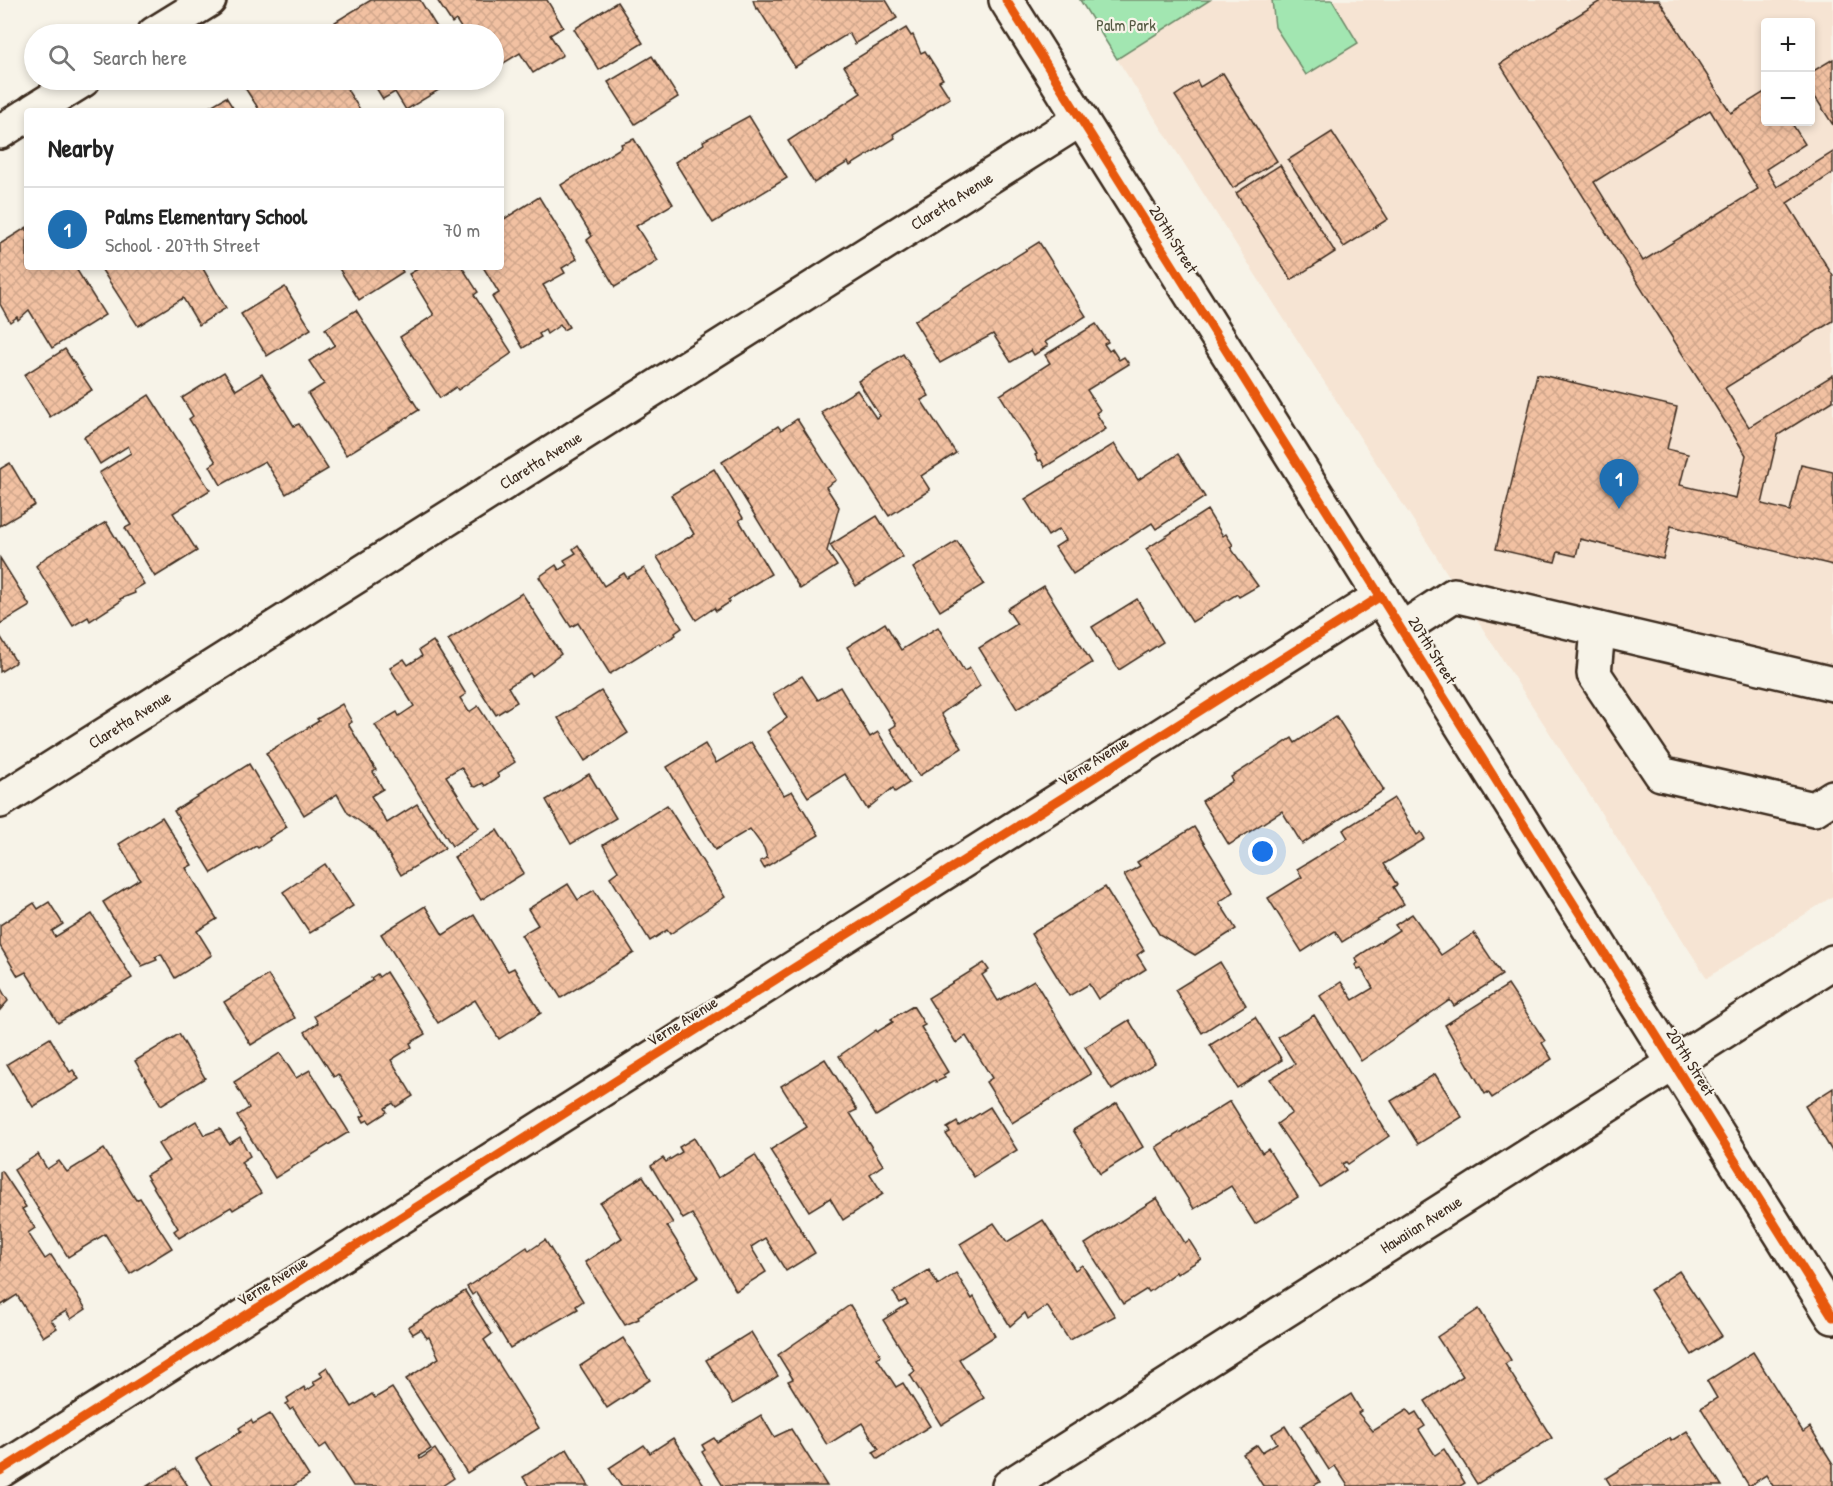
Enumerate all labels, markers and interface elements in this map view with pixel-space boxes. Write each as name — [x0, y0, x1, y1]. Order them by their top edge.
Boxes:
park label: Palm Park — [1096, 14, 1156, 36]
map controls — [1761, 18, 1815, 126]
button: + — [1761, 18, 1815, 72]
search box — [24, 24, 504, 90]
icon: search — [45, 41, 78, 74]
text: Search here — [93, 42, 187, 72]
button: − — [1761, 72, 1815, 126]
text: Nearby — [48, 130, 114, 165]
street label: Claretta Avenue — [906, 166, 997, 235]
text: Palms Elementary School — [105, 201, 307, 231]
street label: 207th Street — [1145, 201, 1204, 277]
text: 1 — [64, 216, 71, 243]
text: 70 m — [443, 216, 480, 243]
text: School · 207th Street — [105, 231, 260, 258]
street label: Claretta Avenue — [495, 425, 586, 494]
pin: 1 — [1600, 460, 1638, 509]
street label: 207th Street — [1404, 612, 1463, 688]
street label: Claretta Avenue — [84, 685, 175, 754]
street label: Verne Avenue — [1054, 730, 1133, 791]
your location — [1248, 837, 1277, 866]
street label: Verne Avenue — [643, 990, 722, 1051]
street label: 207th Street — [1662, 1024, 1721, 1100]
street label: Hawaiian Avenue — [1376, 1190, 1466, 1258]
street label: Verne Avenue — [233, 1250, 312, 1311]

